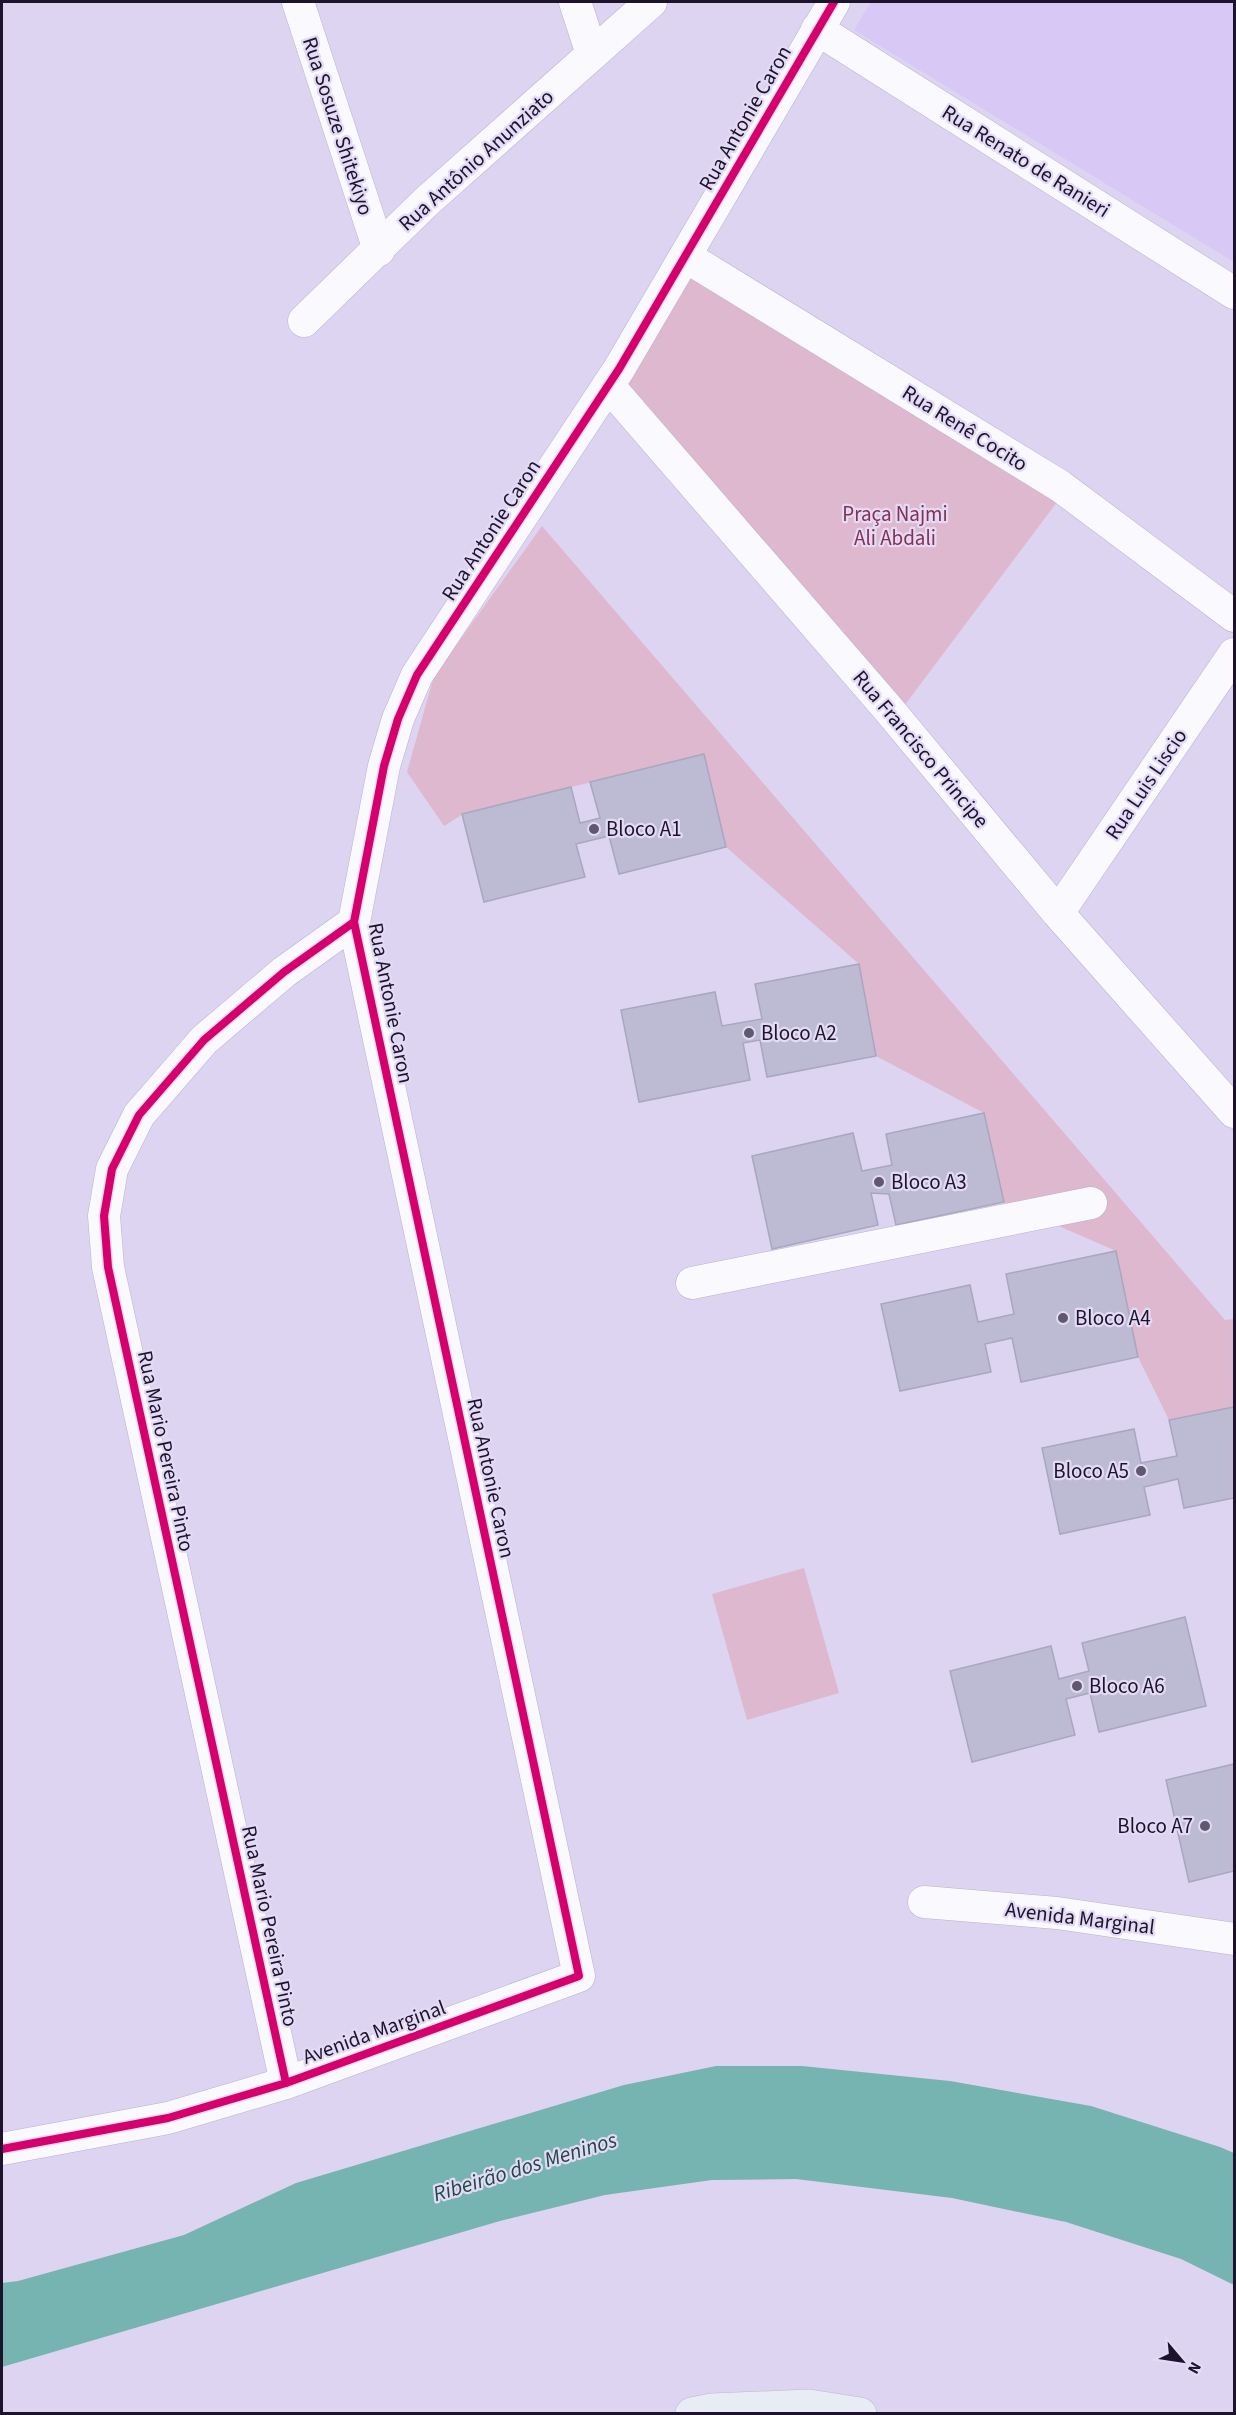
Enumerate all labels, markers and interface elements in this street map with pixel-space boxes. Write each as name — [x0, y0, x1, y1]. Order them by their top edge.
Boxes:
street label: Rua Sosuze Shitekiyo — [295, 33, 381, 219]
street label: Rua Antonie Caron — [691, 40, 799, 196]
street label: Rua Antônio Anunziato — [392, 82, 560, 238]
street label: Rua Renato de Ranieri — [936, 97, 1116, 225]
street label: Rua Renê Cocito — [897, 377, 1033, 479]
street label: Rua Antonie Caron — [434, 453, 548, 607]
park label: Praça Najmi Ali Abdali — [842, 499, 948, 553]
street label: Rua Francisco Principe — [846, 664, 996, 834]
street label: Rua Luis Liscio — [1098, 723, 1194, 845]
place label: Bloco A1 — [606, 814, 682, 844]
marker: Bloco A1 — [587, 822, 601, 836]
street label: Rua Antonie Caron — [361, 920, 421, 1086]
place label: Bloco A2 — [761, 1018, 837, 1048]
marker: Bloco A2 — [742, 1026, 756, 1040]
place label: Bloco A3 — [891, 1167, 967, 1197]
marker: Bloco A3 — [872, 1175, 886, 1189]
place label: Bloco A4 — [1075, 1303, 1151, 1333]
marker: Bloco A4 — [1056, 1311, 1070, 1325]
street label: Rua Mario Pereira Pinto — [130, 1348, 202, 1554]
street label: Rua Antonie Caron — [459, 1395, 523, 1561]
place label: Bloco A5 — [1053, 1456, 1129, 1486]
marker: Bloco A5 — [1134, 1464, 1148, 1478]
place label: Bloco A6 — [1089, 1671, 1165, 1701]
marker: Bloco A6 — [1070, 1679, 1084, 1693]
place label: Bloco A7 — [1117, 1811, 1193, 1841]
marker: Bloco A7 — [1198, 1819, 1212, 1833]
street label: Rua Mario Pereira Pinto — [234, 1823, 306, 2029]
street label: Avenida Marginal — [1003, 1894, 1157, 1942]
street label: Avenida Marginal — [298, 1992, 450, 2072]
water label: Ribeirão dos Meninos — [429, 2124, 621, 2210]
north arrow — [1152, 2331, 1212, 2391]
text: N — [1182, 2358, 1206, 2378]

